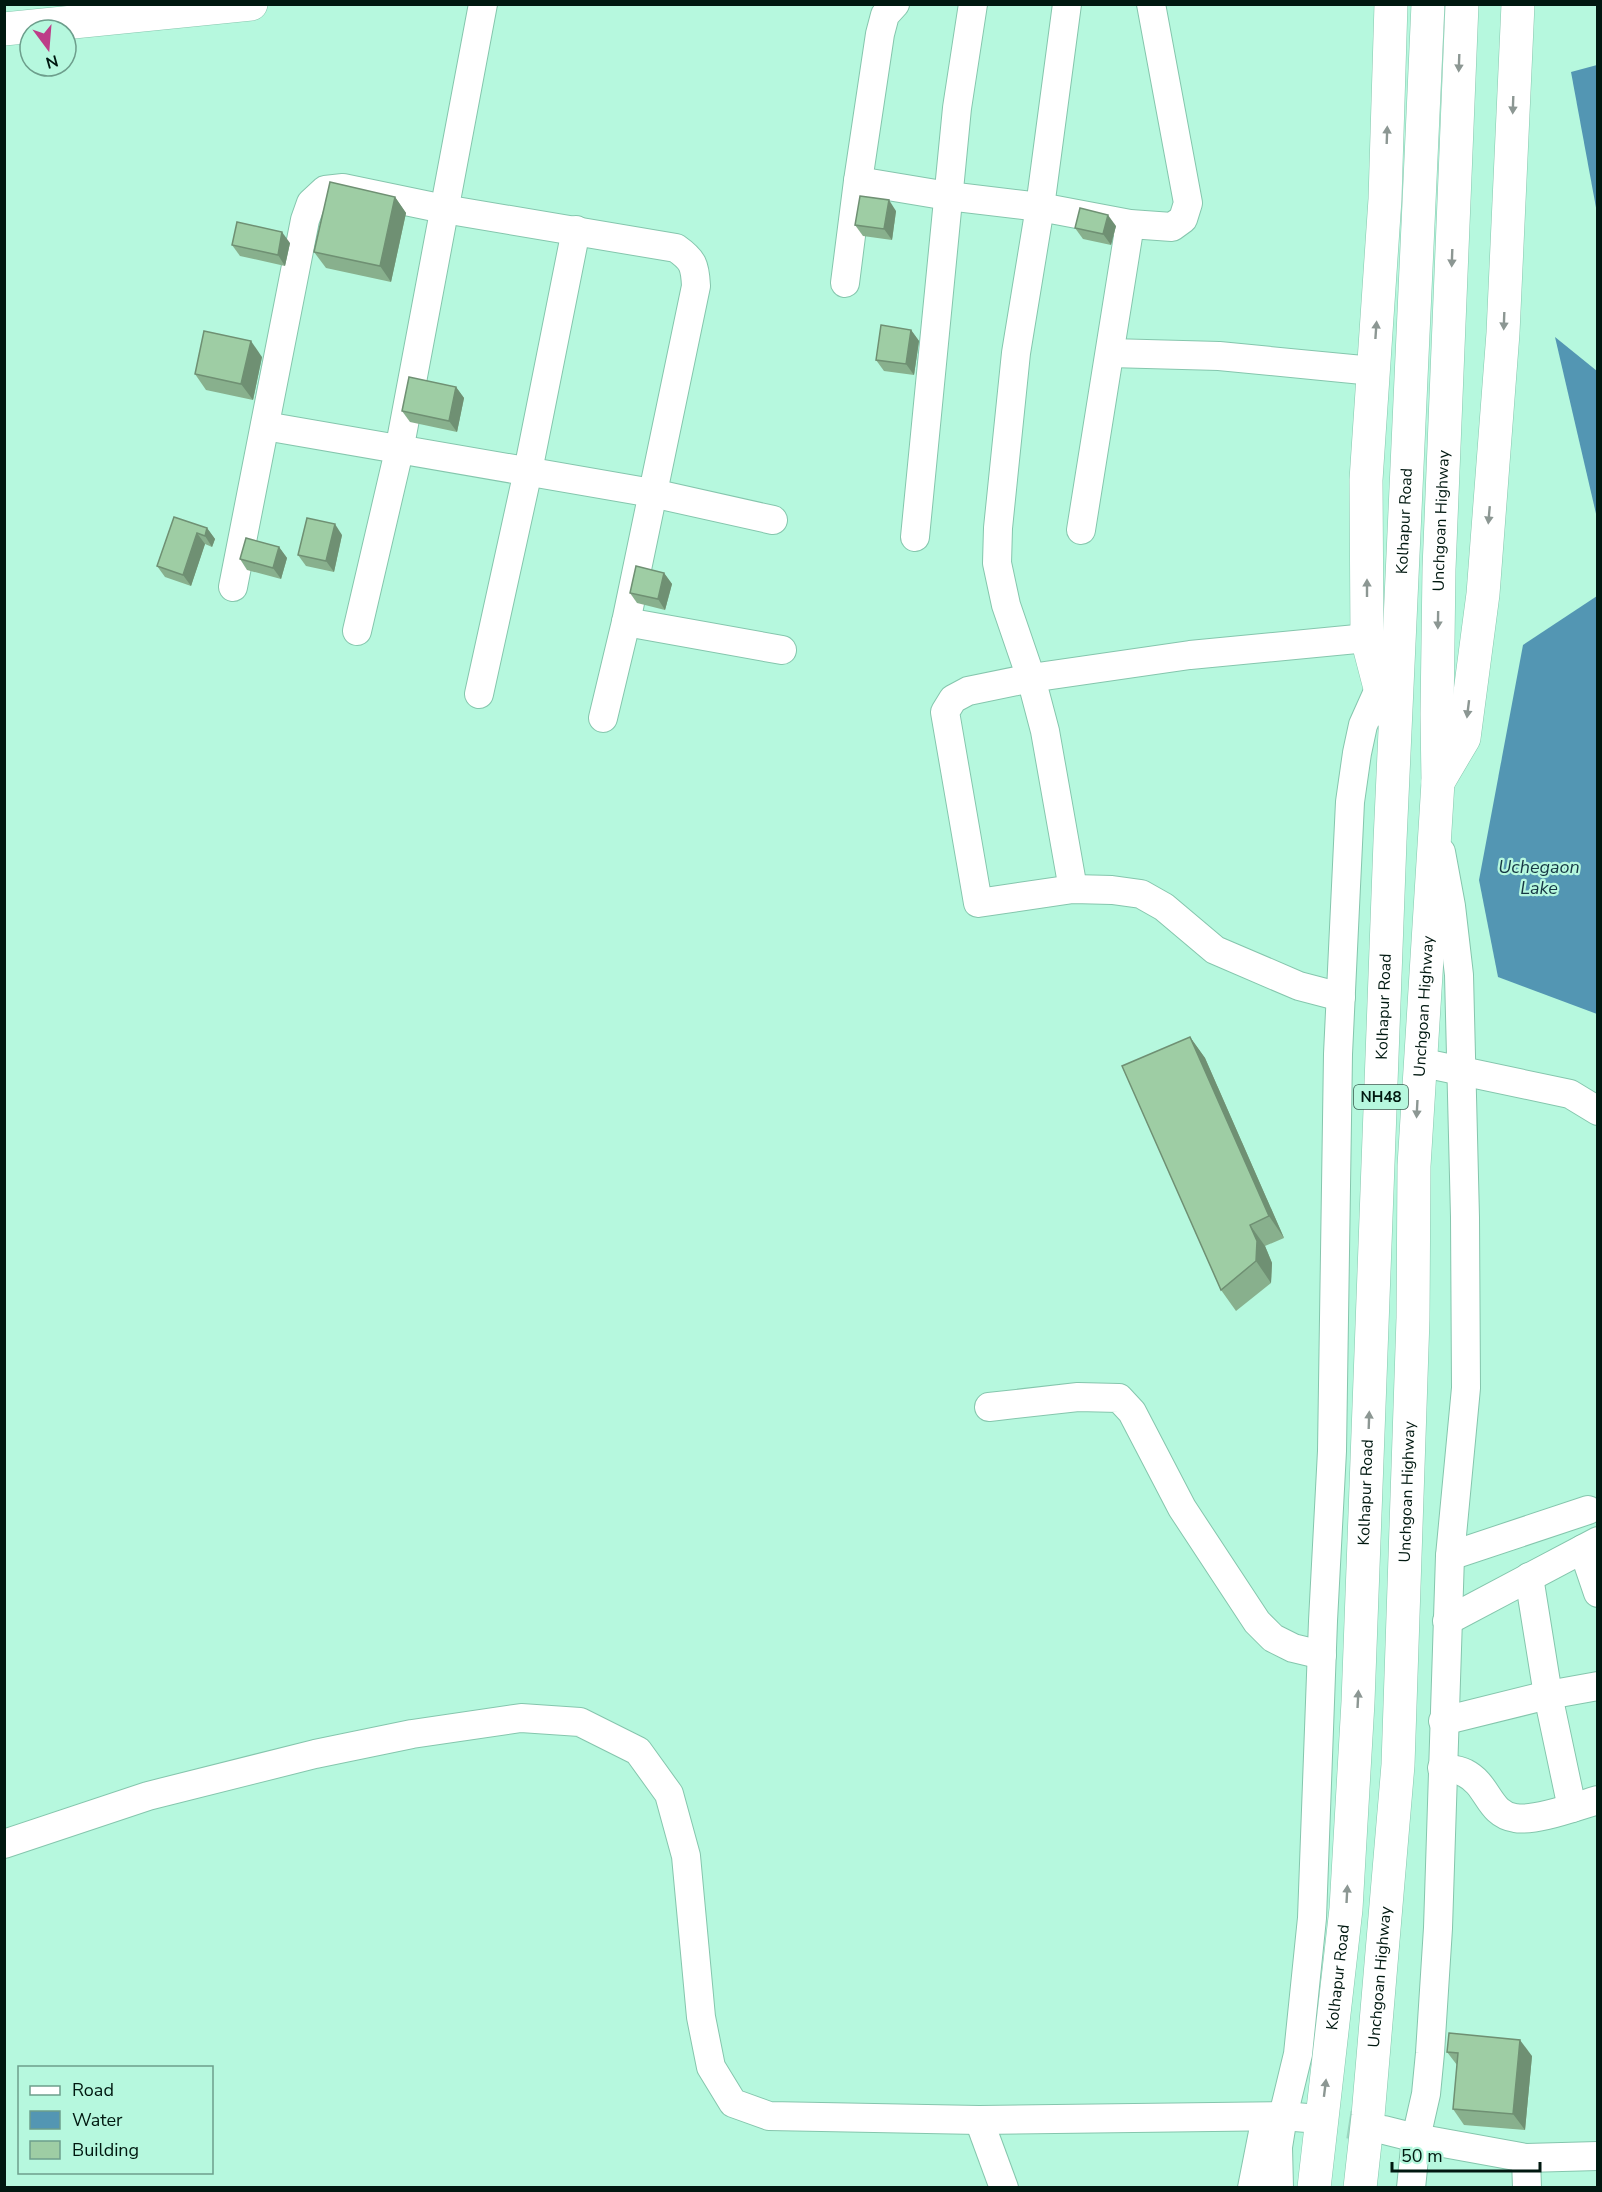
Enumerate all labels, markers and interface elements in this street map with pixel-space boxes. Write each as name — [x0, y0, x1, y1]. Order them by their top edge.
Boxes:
north arrow — [18, 18, 78, 78]
text: N — [43, 49, 61, 74]
one-way arrow — [1454, 53, 1464, 72]
one-way arrow — [1509, 95, 1518, 114]
one-way arrow — [1382, 126, 1391, 145]
one-way arrow — [1447, 248, 1456, 267]
one-way arrow — [1499, 311, 1509, 330]
one-way arrow — [1371, 320, 1381, 339]
street label: Unchgoan Highway — [1428, 449, 1455, 592]
street label: Kolhapur Road — [1391, 467, 1418, 575]
one-way arrow — [1484, 506, 1494, 525]
one-way arrow — [1362, 578, 1372, 597]
one-way arrow — [1433, 611, 1443, 630]
one-way arrow — [1463, 700, 1473, 719]
water label: Uchegaon Lake — [1498, 855, 1580, 900]
street label: Unchgoan Highway — [1409, 934, 1439, 1078]
street label: Kolhapur Road — [1371, 953, 1397, 1060]
road number: NH48 — [1354, 1085, 1408, 1109]
one-way arrow — [1412, 1099, 1421, 1118]
one-way arrow — [1364, 1411, 1373, 1430]
street label: Unchgoan Highway — [1394, 1420, 1421, 1563]
street label: Kolhapur Road — [1353, 1439, 1379, 1546]
one-way arrow — [1354, 1690, 1363, 1709]
one-way arrow — [1343, 1884, 1352, 1903]
street label: Unchgoan Highway — [1363, 1905, 1397, 2048]
street label: Kolhapur Road — [1321, 1923, 1355, 2032]
legend — [18, 2066, 213, 2174]
text: Road — [72, 2078, 114, 2102]
one-way arrow — [1320, 2078, 1330, 2097]
text: Water — [72, 2108, 123, 2132]
scale bar — [1392, 2135, 1540, 2173]
text: Building — [72, 2138, 139, 2162]
text: 50 m — [1401, 2144, 1443, 2168]

